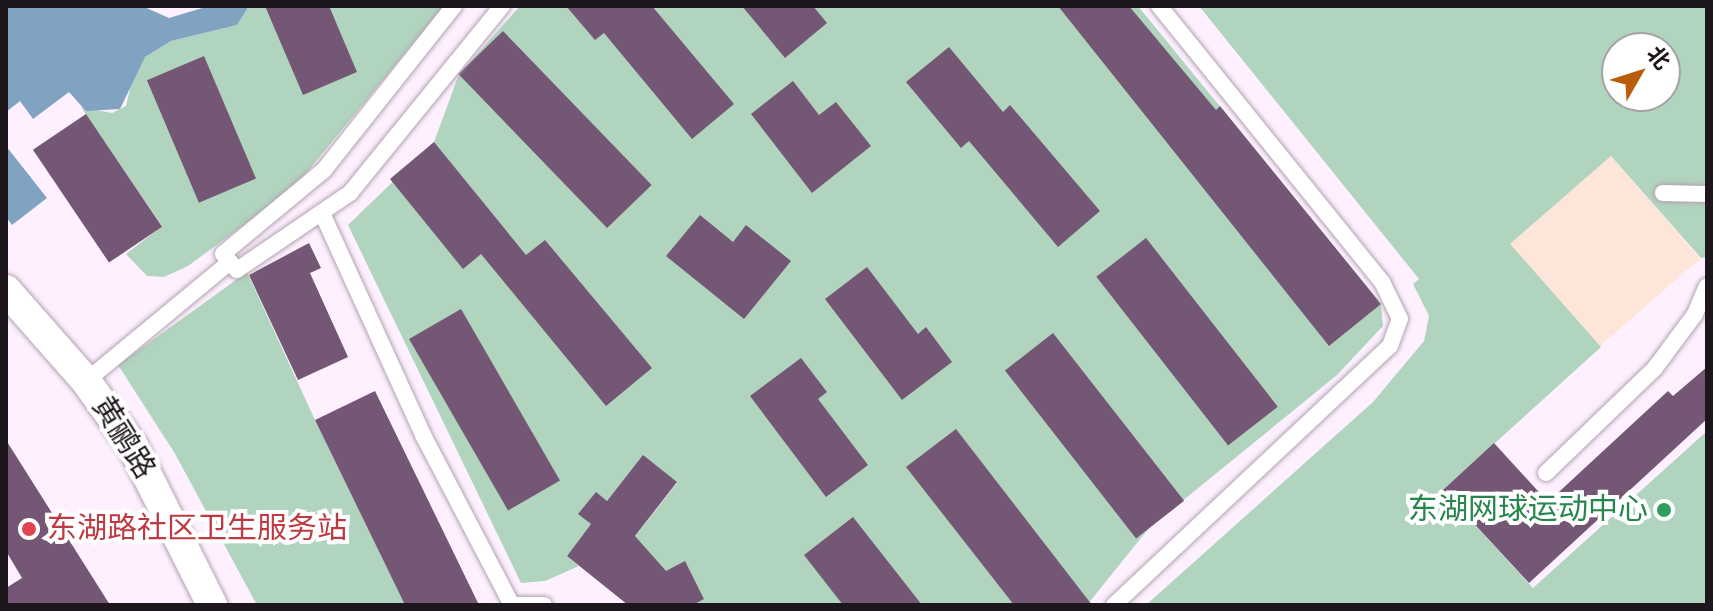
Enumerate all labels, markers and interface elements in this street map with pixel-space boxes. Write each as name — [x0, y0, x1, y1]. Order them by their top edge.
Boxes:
north arrow — [1601, 32, 1681, 112]
text: 北 — [1643, 43, 1674, 74]
street label: 黄鹂路 — [84, 390, 162, 486]
place label: 东湖网球运动中心 — [1408, 492, 1648, 528]
marker: 东湖网球运动中心 — [1655, 501, 1673, 519]
place label: 东湖路社区卫生服务站 — [47, 511, 347, 547]
marker: 东湖路社区卫生服务站 — [18, 518, 40, 540]

